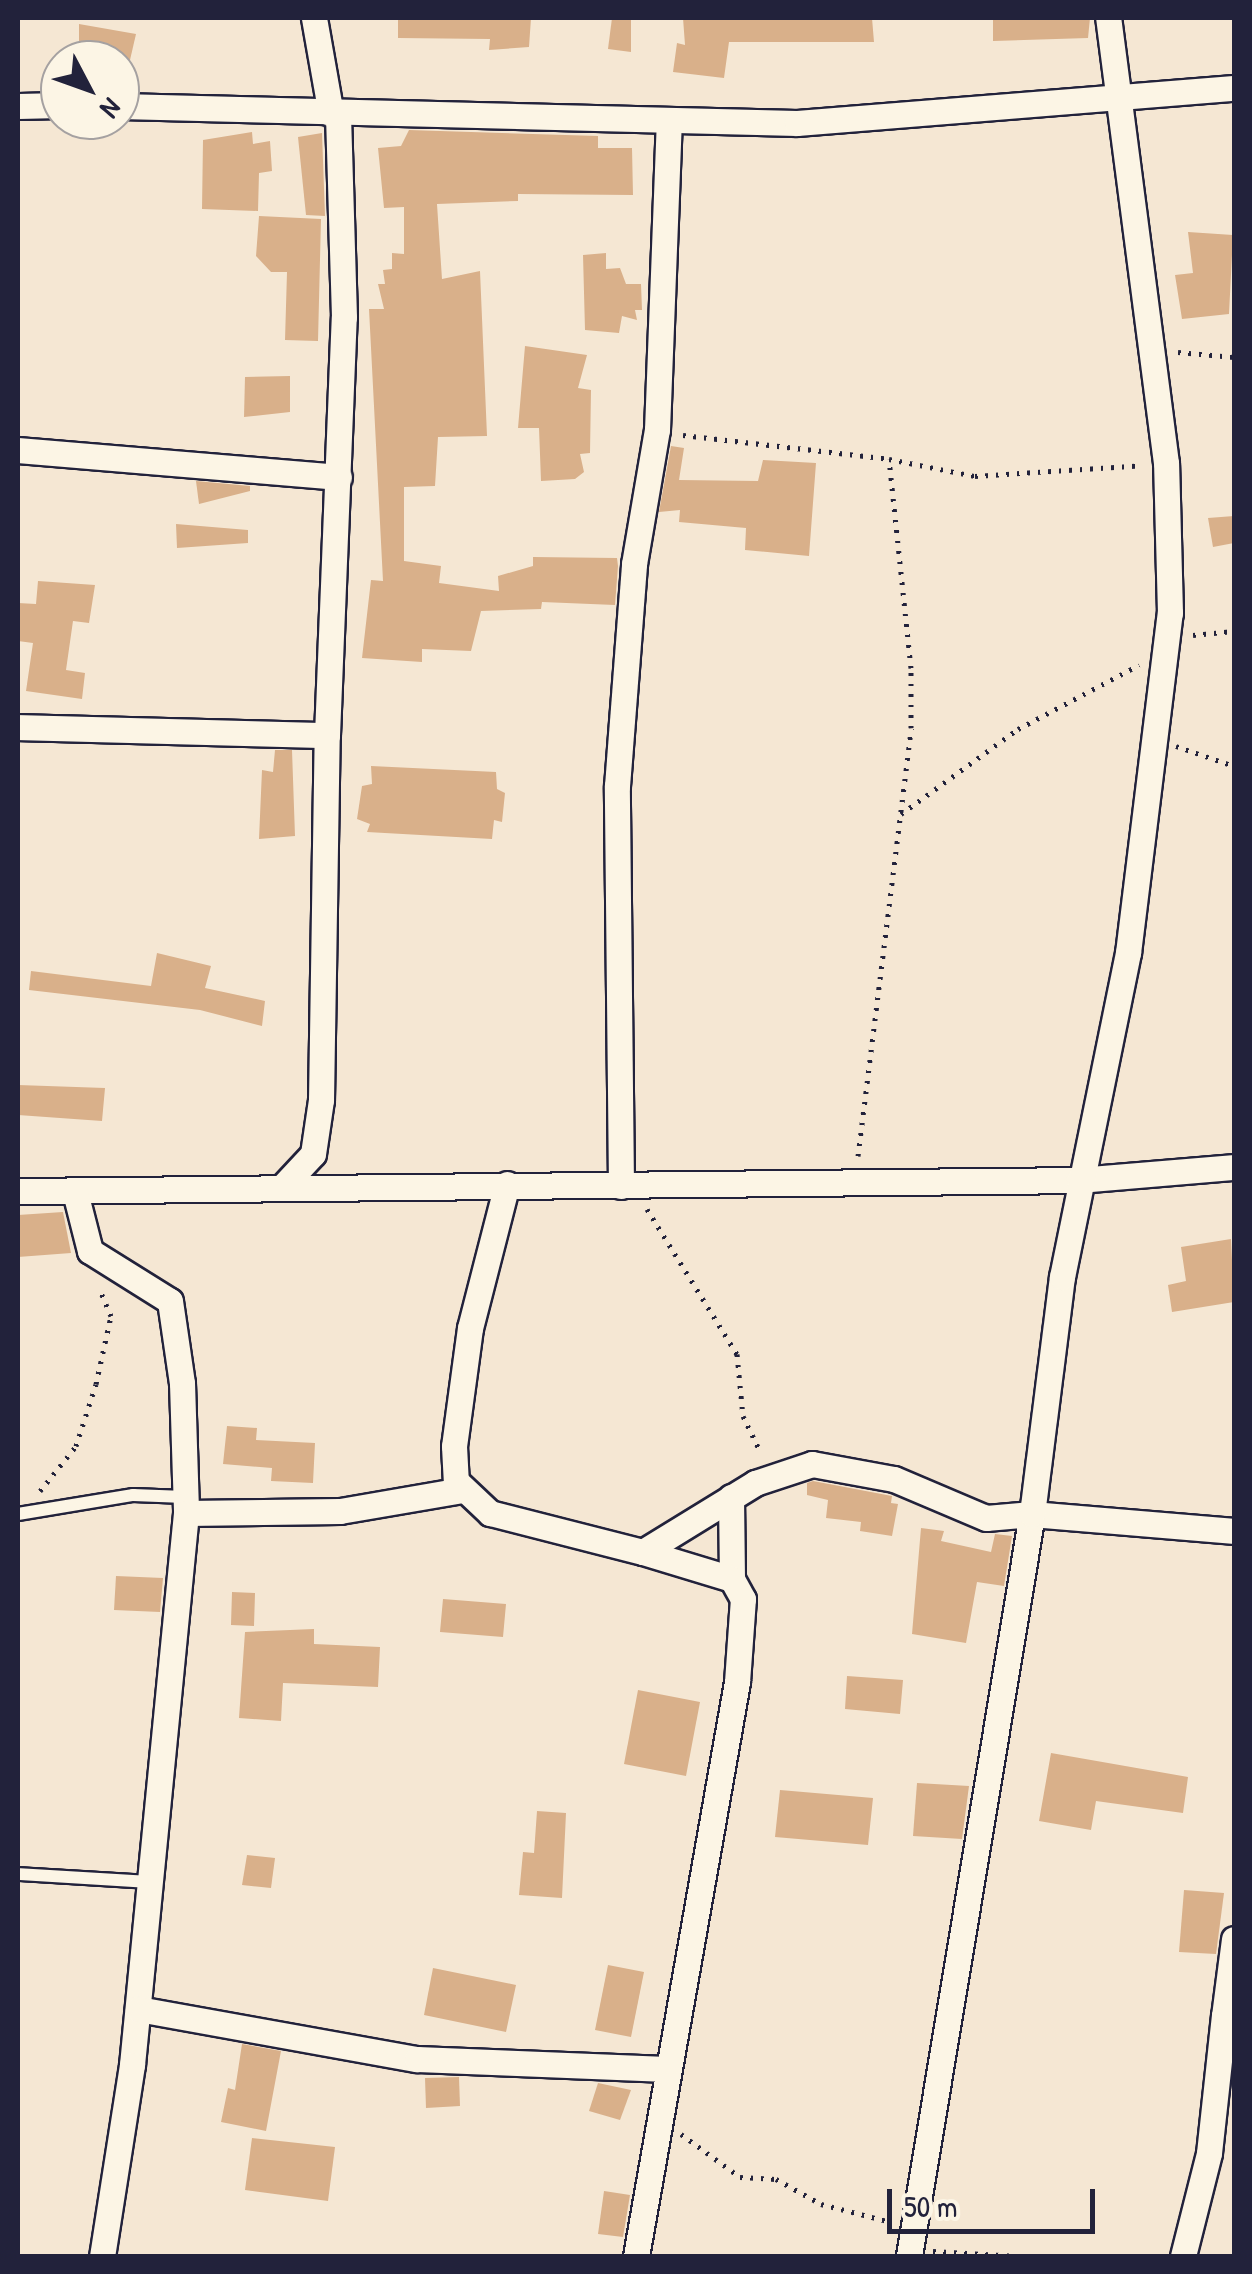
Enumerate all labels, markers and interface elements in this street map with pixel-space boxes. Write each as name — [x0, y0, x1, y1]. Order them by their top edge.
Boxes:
north arrow — [40, 40, 140, 140]
text: N — [92, 90, 130, 126]
scale bar — [892, 2169, 1100, 2231]
text: 50 m — [904, 2186, 957, 2226]

